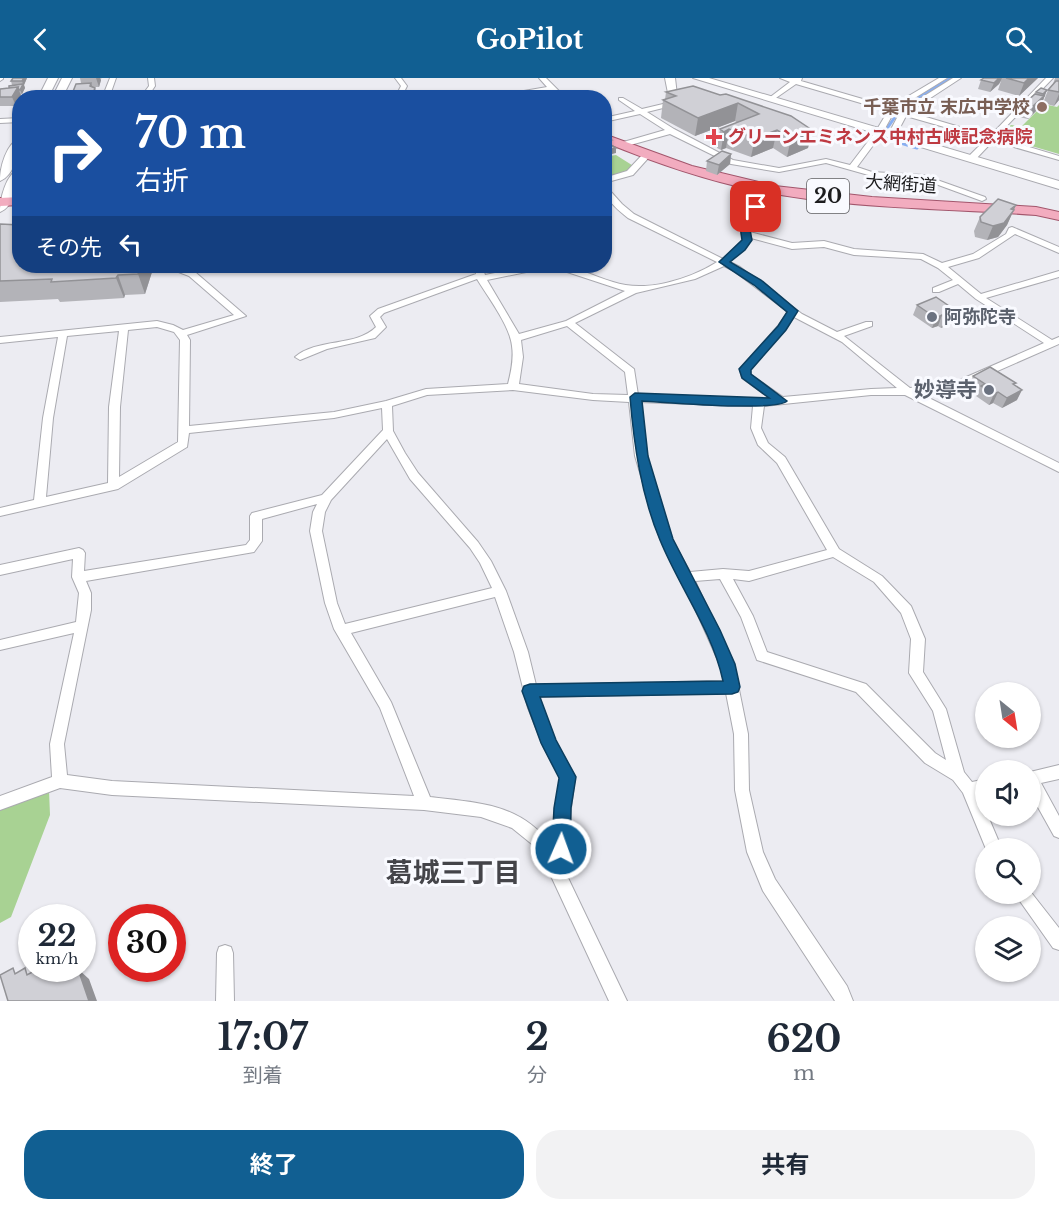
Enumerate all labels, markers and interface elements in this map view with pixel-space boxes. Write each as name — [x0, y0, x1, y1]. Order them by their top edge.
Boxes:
icon: back — [24, 23, 57, 56]
text: GoPilot — [476, 23, 583, 56]
icon: search — [1002, 23, 1035, 56]
place label: 千葉市立 末広中学校 — [863, 96, 1030, 118]
marker: 千葉市立 末広中学校 — [1035, 100, 1049, 114]
text: 70 m — [135, 107, 246, 159]
icon: right — [36, 114, 114, 192]
place label: グリーンエミネンス中村古峡記念病院 — [728, 126, 1033, 148]
marker: グリーンエミネンス中村古峡記念病院 — [705, 128, 723, 146]
text: 右折 — [135, 164, 189, 197]
street label: 大網街道 — [864, 171, 938, 197]
road number: 20 — [807, 179, 849, 213]
pin — [730, 181, 781, 232]
icon: arrive — [739, 190, 772, 223]
icon: left — [114, 228, 147, 261]
text: その先 — [36, 234, 102, 261]
place label: 阿弥陀寺 — [944, 306, 1016, 328]
marker: 阿弥陀寺 — [925, 310, 939, 324]
place label: 妙導寺 — [914, 377, 977, 403]
marker: 妙導寺 — [982, 383, 996, 397]
north arrow — [975, 682, 1041, 748]
map controls — [975, 682, 1041, 982]
button: sound — [975, 760, 1041, 826]
position arrow — [529, 817, 593, 881]
button: search — [975, 838, 1041, 904]
district label: 葛城三丁目 — [386, 856, 521, 889]
speed limit sign: 30 — [108, 904, 186, 982]
button: layers — [975, 916, 1041, 982]
text: 22 — [37, 917, 77, 954]
text: km/h — [36, 949, 78, 968]
text: 17:07 — [218, 1015, 308, 1060]
text: 2 — [525, 1015, 549, 1060]
text: 620 — [766, 1017, 841, 1062]
text: m — [793, 1061, 815, 1085]
text: 到着 — [243, 1063, 283, 1087]
text: 分 — [527, 1063, 547, 1087]
button: 終了 — [24, 1130, 524, 1199]
button: 共有 — [536, 1130, 1035, 1199]

